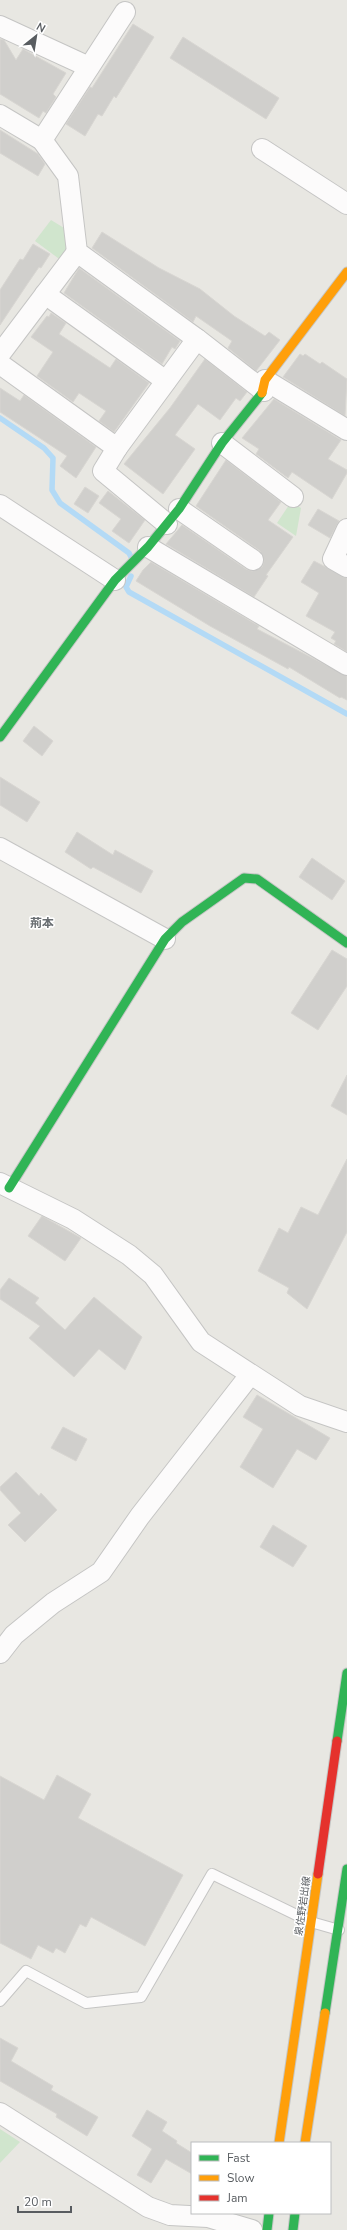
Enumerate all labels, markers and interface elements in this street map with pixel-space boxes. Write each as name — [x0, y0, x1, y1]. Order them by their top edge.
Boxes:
north arrow — [16, 16, 56, 56]
text: N — [33, 19, 48, 36]
district label: 荊本 — [30, 915, 54, 931]
street label: 泉佐野岩出線 — [292, 1875, 314, 1937]
legend — [191, 2142, 331, 2214]
text: Fast — [227, 2150, 250, 2166]
text: Slow — [227, 2170, 255, 2186]
scale bar — [18, 2188, 71, 2214]
text: Jam — [226, 2190, 248, 2206]
text: 20 m — [24, 2194, 52, 2210]

